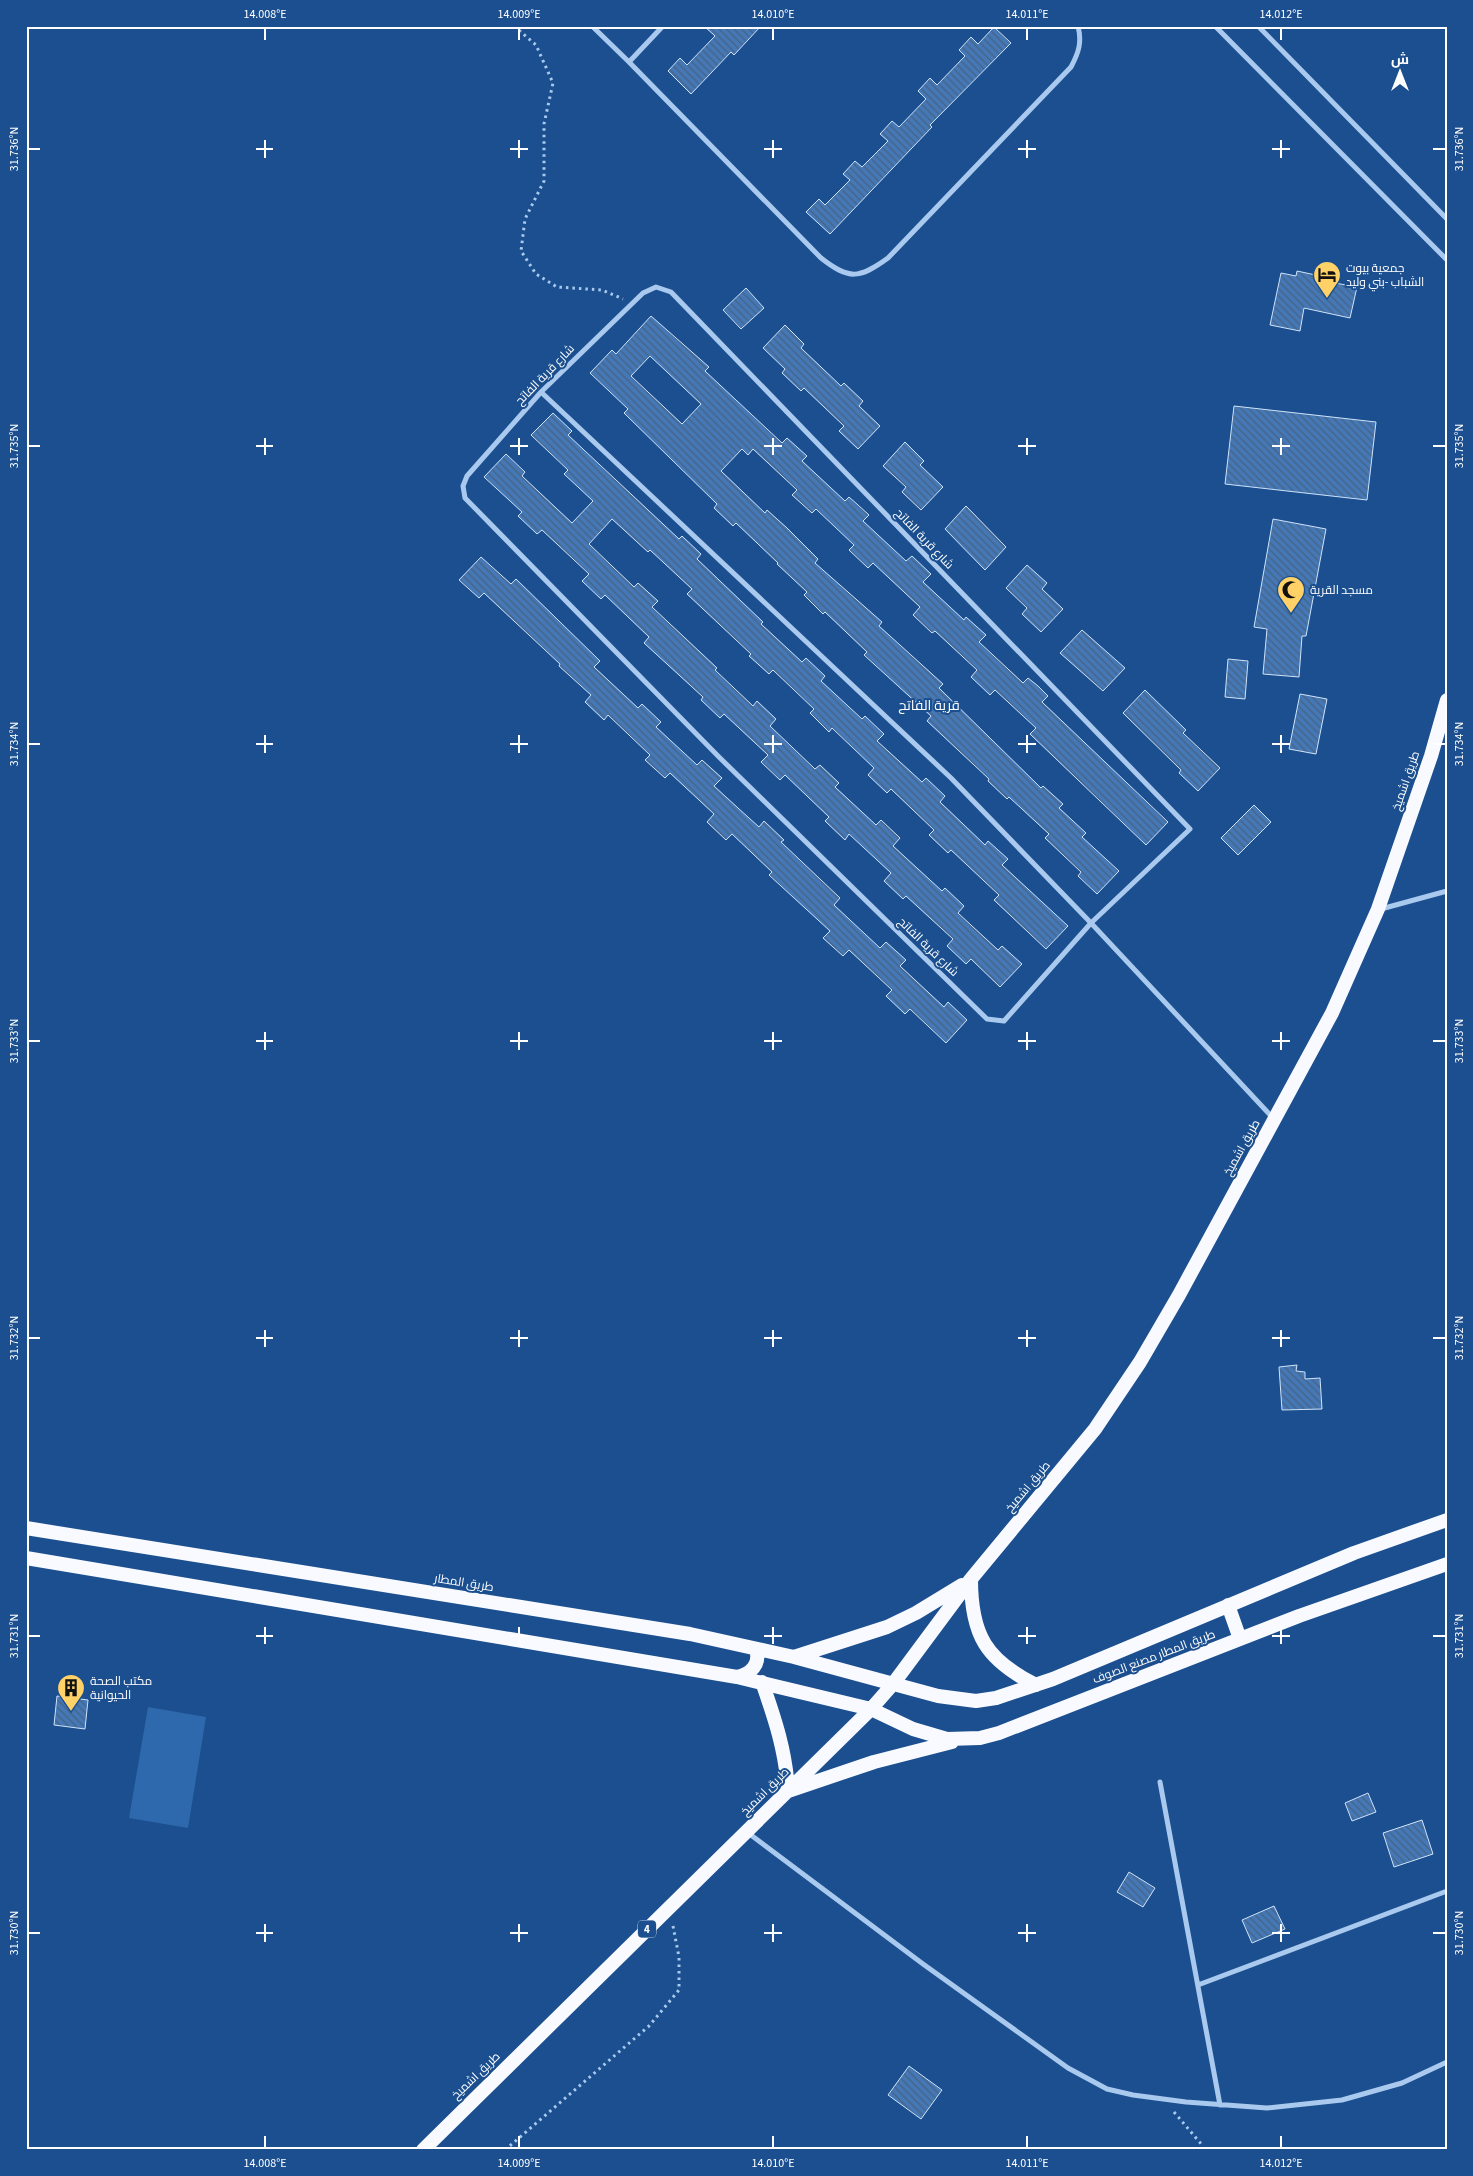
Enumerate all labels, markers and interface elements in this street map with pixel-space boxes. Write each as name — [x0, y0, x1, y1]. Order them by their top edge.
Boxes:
text: 14.008°E — [243, 6, 287, 23]
text: 14.009°E — [497, 6, 541, 23]
text: 14.010°E — [751, 6, 795, 23]
text: 14.011°E — [1005, 6, 1049, 23]
text: 14.012°E — [1259, 6, 1303, 23]
north arrow — [1376, 48, 1426, 98]
text: ش — [1391, 50, 1409, 70]
text: 31.736°N — [6, 127, 23, 171]
text: 31.736°N — [1451, 127, 1468, 171]
hotel icon: جمعية بيوت الشباب -بني وليد — [1312, 260, 1342, 299]
place label: جمعية بيوت الشباب -بني وليد — [1346, 260, 1424, 292]
street label: شارع قرية الفاتح — [512, 341, 578, 409]
text: 31.735°N — [6, 424, 23, 468]
text: 31.735°N — [1451, 424, 1468, 468]
street label: شارع قرية الفاتح — [891, 505, 957, 573]
mosque icon: مسجد القرية — [1276, 575, 1306, 614]
place label: مسجد القرية — [1310, 582, 1373, 599]
district label: قرية الفاتح — [898, 696, 960, 716]
text: 31.734°N — [6, 722, 23, 766]
text: 31.734°N — [1451, 722, 1468, 766]
street label: طريق اشميخ — [1388, 749, 1424, 813]
street label: شارع قرية الفاتح — [894, 914, 962, 980]
text: 31.733°N — [6, 1019, 23, 1063]
text: 31.733°N — [1451, 1019, 1468, 1063]
street label: طريق اشميخ — [1220, 1117, 1265, 1179]
text: 31.732°N — [6, 1316, 23, 1360]
text: 31.732°N — [1451, 1316, 1468, 1360]
street label: طريق اشميخ — [1002, 1458, 1055, 1516]
street label: طريق المطار — [432, 1570, 495, 1596]
text: 31.731°N — [6, 1614, 23, 1658]
text: 31.731°N — [1451, 1614, 1468, 1658]
street label: طريق المطار مصنع الصوف — [1090, 1626, 1218, 1688]
building icon: مكتب الصحة الحيوانية — [56, 1673, 86, 1712]
place label: مكتب الصحة الحيوانية — [90, 1673, 152, 1704]
street label: طريق اشميخ — [737, 1764, 793, 1820]
text: 31.730°N — [6, 1911, 23, 1955]
text: 31.730°N — [1451, 1911, 1468, 1955]
road number: 4 — [638, 1920, 656, 1938]
street label: طريق اشميخ — [448, 2048, 504, 2104]
text: 14.008°E — [243, 2155, 287, 2172]
text: 14.009°E — [497, 2155, 541, 2172]
text: 14.010°E — [751, 2155, 795, 2172]
text: 14.011°E — [1005, 2155, 1049, 2172]
text: 14.012°E — [1259, 2155, 1303, 2172]

